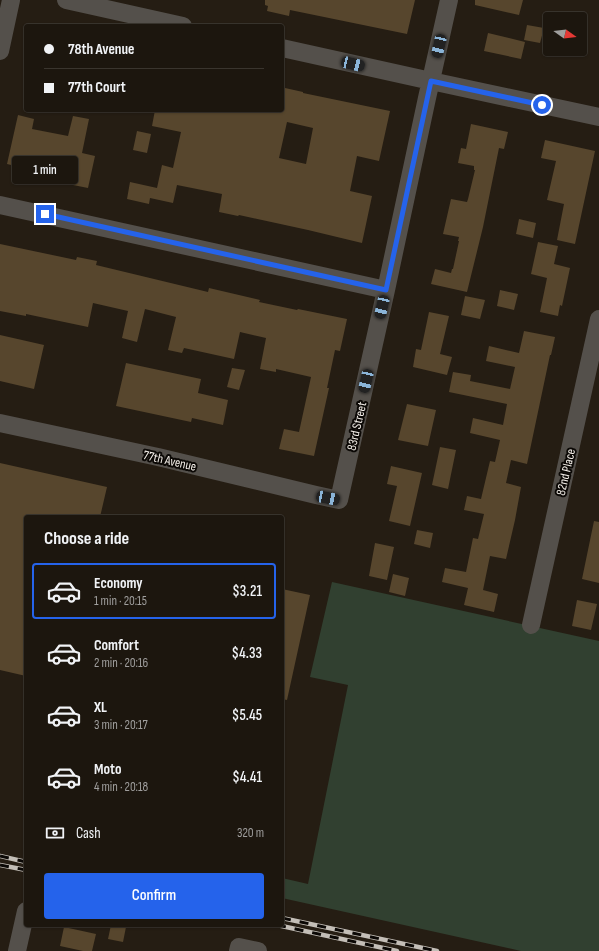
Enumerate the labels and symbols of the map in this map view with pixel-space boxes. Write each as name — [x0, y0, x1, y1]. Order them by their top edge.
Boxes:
north arrow — [543, 12, 587, 56]
car — [430, 33, 448, 59]
car — [340, 55, 366, 73]
route start — [533, 96, 551, 114]
callout: 1 min — [12, 156, 78, 184]
route end — [36, 205, 54, 223]
car — [373, 294, 391, 320]
car — [357, 368, 375, 394]
street label: 83rd Street — [344, 400, 370, 452]
street label: 77th Avenue — [142, 447, 198, 475]
street label: 82nd Place — [553, 447, 579, 497]
car — [315, 490, 341, 506]

